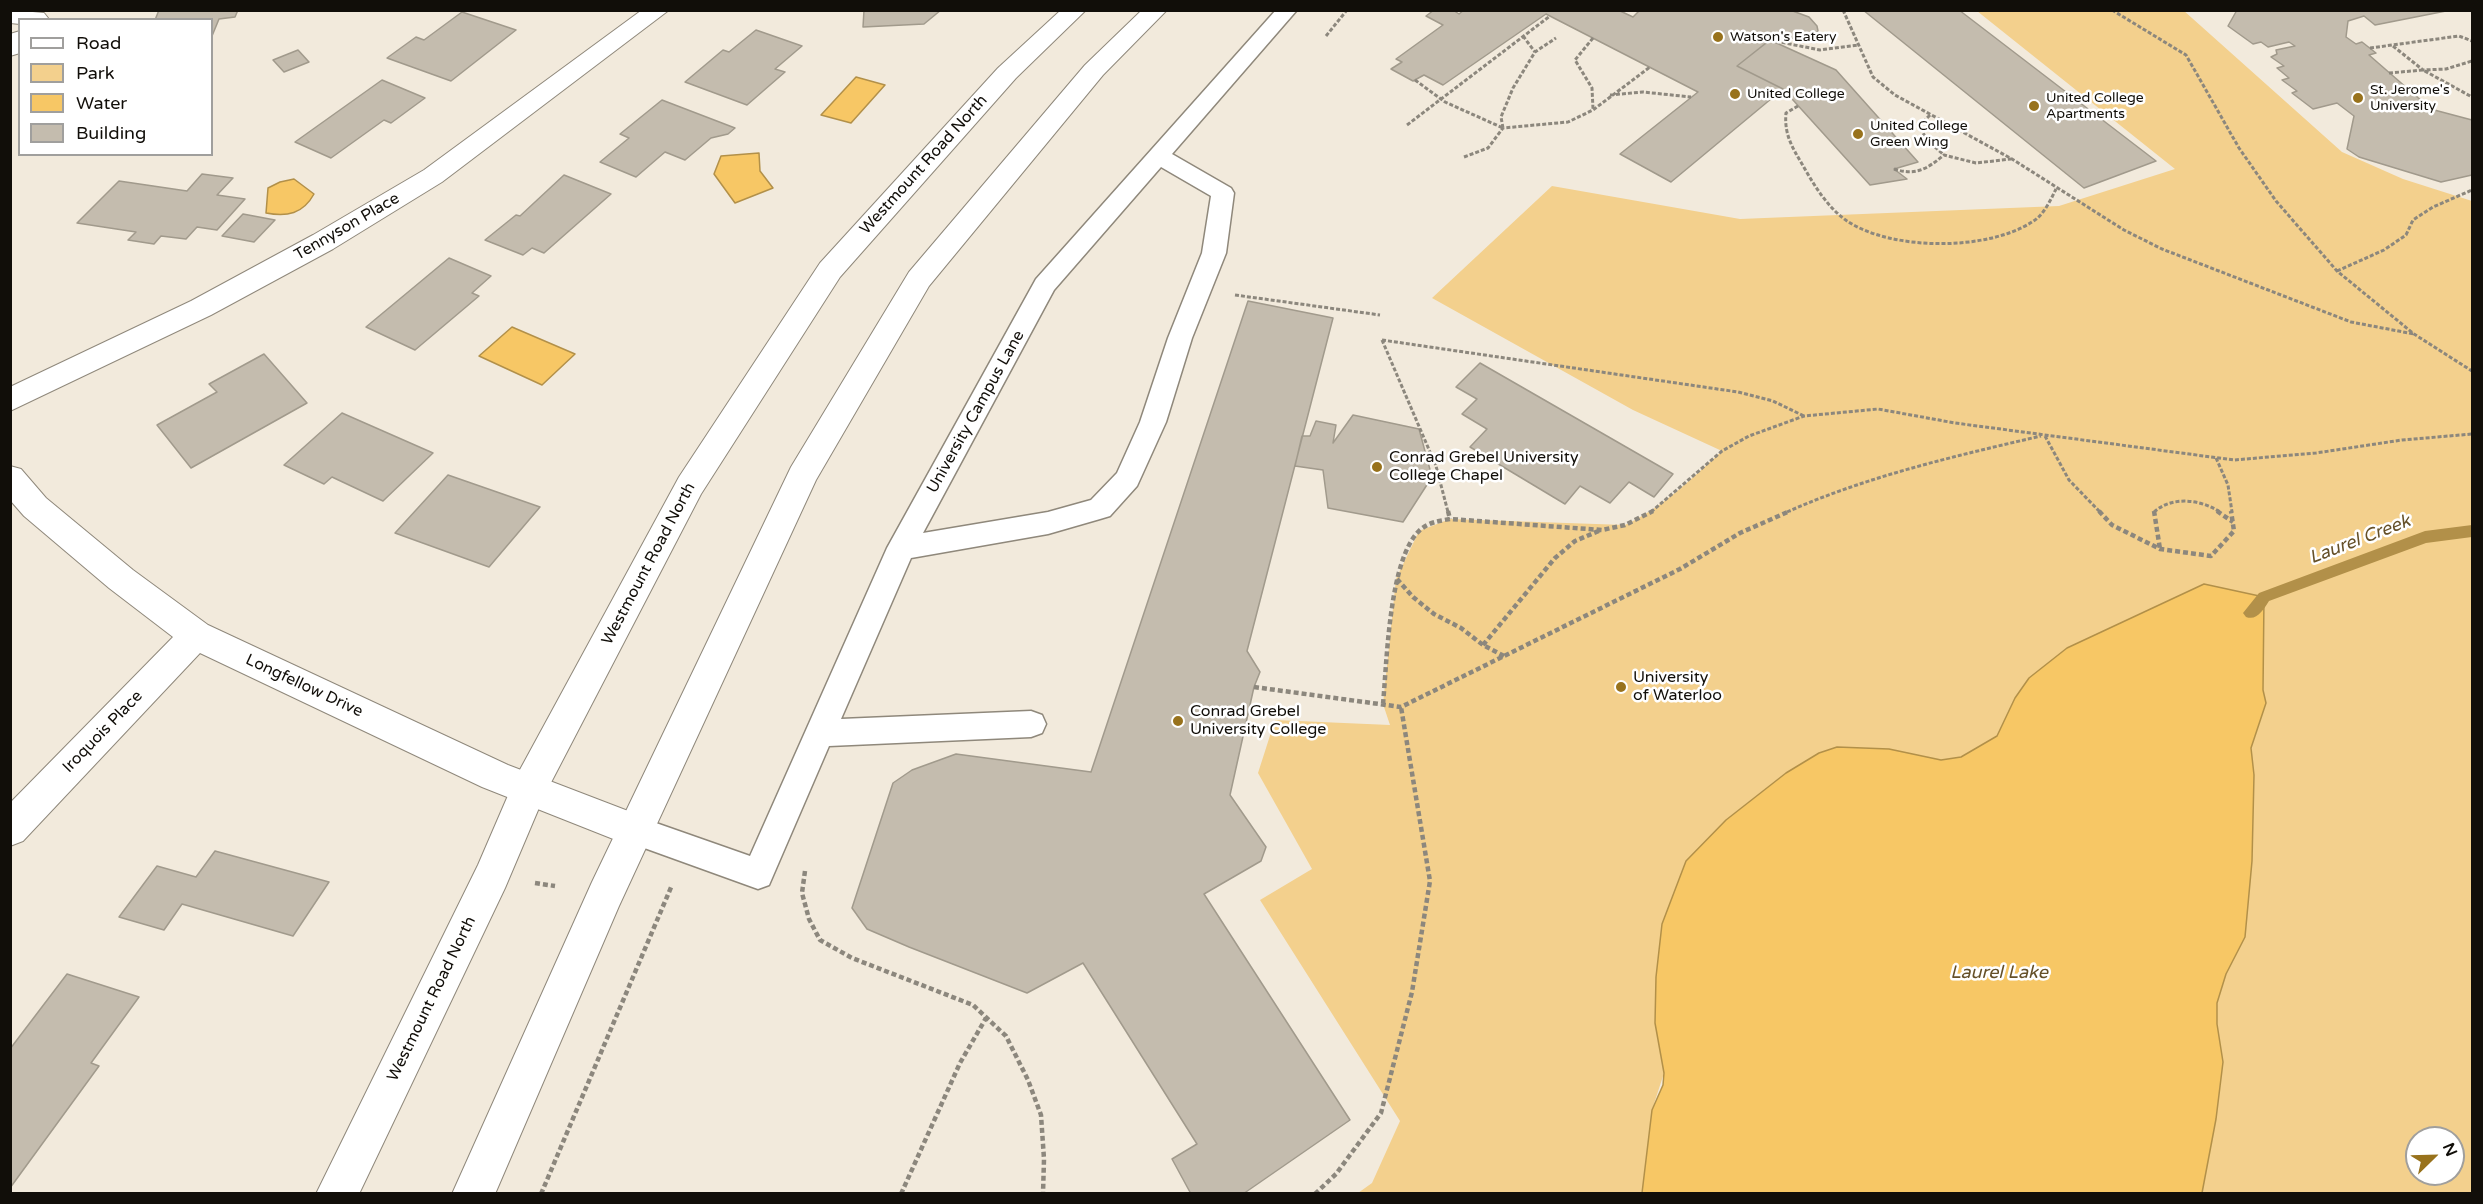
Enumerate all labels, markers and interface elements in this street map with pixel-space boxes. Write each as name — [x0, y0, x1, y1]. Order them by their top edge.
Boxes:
legend — [18, 18, 213, 156]
place label: Watson's Eatery — [1730, 29, 1836, 45]
marker: Watson's Eatery — [1711, 30, 1725, 44]
text: Road — [76, 32, 121, 54]
text: Park — [76, 62, 114, 84]
place label: St. Jerome's University — [2370, 82, 2450, 114]
place label: United College — [1747, 86, 1845, 102]
marker: United College — [1728, 87, 1742, 101]
place label: United College Apartments — [2046, 90, 2144, 122]
street label: Westmount Road North — [856, 91, 992, 239]
marker: St. Jerome's University — [2351, 91, 2365, 105]
text: Water — [76, 92, 127, 114]
marker: United College Apartments — [2027, 99, 2041, 113]
place label: United College Green Wing — [1870, 118, 1968, 150]
text: Building — [76, 122, 146, 144]
marker: United College Green Wing — [1851, 127, 1865, 141]
street label: Tennyson Place — [291, 189, 403, 265]
street label: University Campus Lane — [923, 327, 1029, 497]
place label: Conrad Grebel University College Chapel — [1389, 448, 1578, 486]
marker: Conrad Grebel University College Chapel — [1370, 460, 1384, 474]
street label: Westmount Road North — [598, 480, 700, 648]
water label: Laurel Creek — [2306, 511, 2414, 569]
street label: Longfellow Drive — [242, 650, 366, 722]
place label: University of Waterloo — [1633, 668, 1722, 706]
marker: University of Waterloo — [1614, 680, 1628, 694]
street label: Iroquois Place — [59, 687, 147, 777]
place label: Conrad Grebel University College — [1190, 702, 1326, 740]
marker: Conrad Grebel University College — [1171, 714, 1185, 728]
street label: Westmount Road North — [384, 913, 480, 1085]
water label: Laurel Lake — [1950, 962, 2048, 984]
north arrow — [2405, 1126, 2465, 1186]
text: N — [2438, 1140, 2461, 1160]

